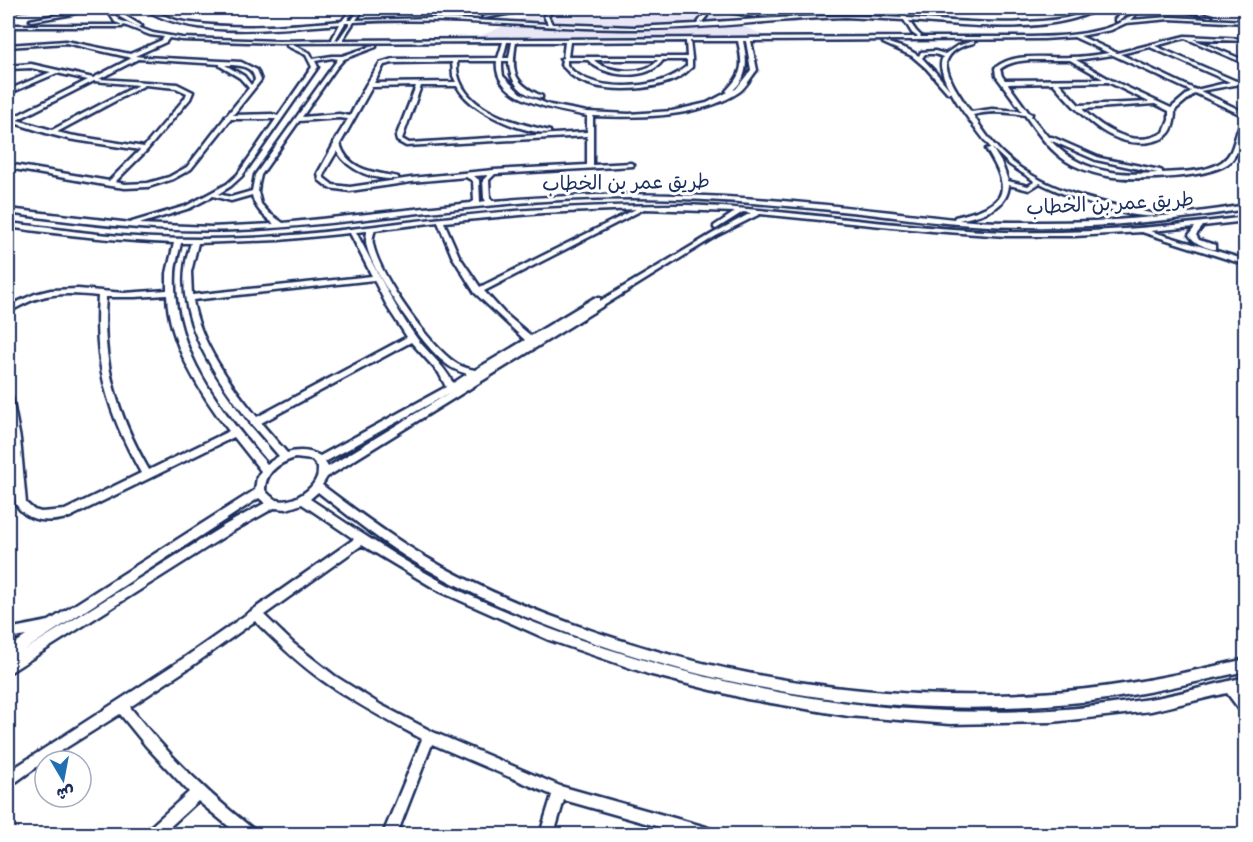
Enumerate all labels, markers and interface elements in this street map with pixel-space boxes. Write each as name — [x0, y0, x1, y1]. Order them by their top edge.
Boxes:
street label: طريق عمر بن الخطاب — [542, 169, 710, 200]
street label: طريق عمر بن الخطاب — [1026, 187, 1195, 224]
north arrow — [33, 749, 93, 809]
text: ش — [55, 778, 76, 805]

